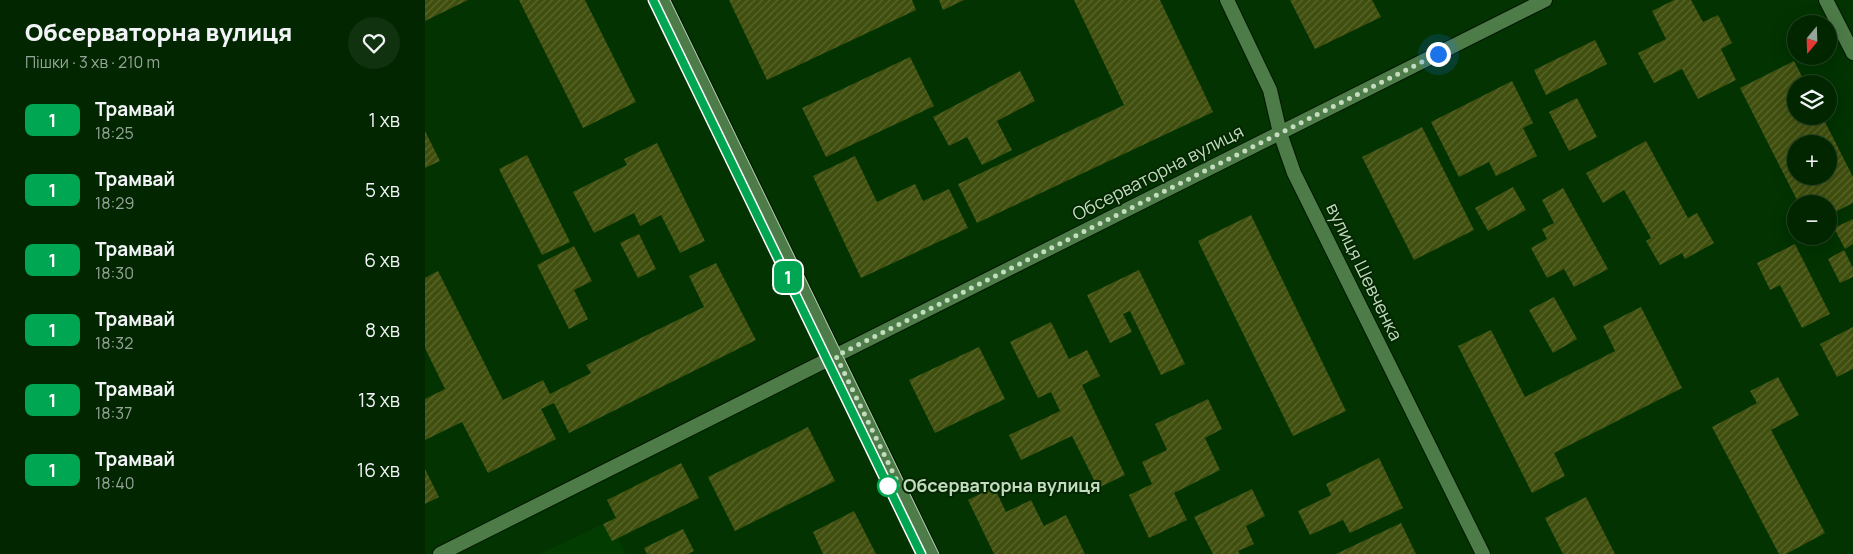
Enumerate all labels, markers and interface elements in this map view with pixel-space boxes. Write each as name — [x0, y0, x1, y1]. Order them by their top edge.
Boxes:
text: Обсерваторна вулиця — [25, 15, 292, 48]
north arrow — [1787, 15, 1837, 65]
map controls — [1787, 15, 1837, 245]
button: heart — [348, 17, 400, 69]
your location — [1426, 42, 1451, 67]
text: Пішки · 3 хв · 210 m — [25, 51, 160, 73]
button: layers — [1787, 75, 1837, 125]
text: Трамвай — [95, 96, 175, 122]
text: 1 хв — [369, 107, 400, 133]
text: 1 — [49, 108, 56, 132]
street label: Обсерваторна вулиця — [1068, 118, 1247, 226]
text: 18:25 — [95, 122, 134, 144]
button: + — [1787, 135, 1837, 185]
text: Трамвай — [95, 166, 175, 192]
text: 5 хв — [365, 177, 400, 203]
text: 1 — [49, 178, 56, 202]
text: 18:29 — [95, 192, 134, 214]
button: − — [1787, 195, 1837, 245]
street label: вулиця Шевченка — [1321, 199, 1409, 344]
text: Трамвай — [95, 236, 175, 262]
text: 6 хв — [364, 247, 400, 273]
text: 1 — [49, 248, 56, 272]
line badge: 1 — [772, 261, 804, 293]
text: 18:30 — [95, 262, 134, 284]
text: 1 — [784, 265, 792, 289]
text: Трамвай — [95, 306, 175, 332]
text: 8 хв — [365, 317, 400, 343]
text: 1 — [49, 318, 56, 342]
text: 18:32 — [95, 332, 133, 354]
text: Трамвай — [95, 376, 175, 402]
text: 13 хв — [358, 387, 400, 413]
text: 1 — [49, 388, 56, 412]
text: 18:37 — [95, 402, 132, 424]
text: Трамвай — [95, 446, 175, 472]
text: 16 хв — [357, 457, 400, 483]
text: 1 — [49, 458, 56, 482]
text: 18:40 — [95, 472, 135, 494]
place label: Обсерваторна вулиця — [903, 473, 1101, 497]
marker: Обсерваторна вулиця — [877, 475, 899, 497]

